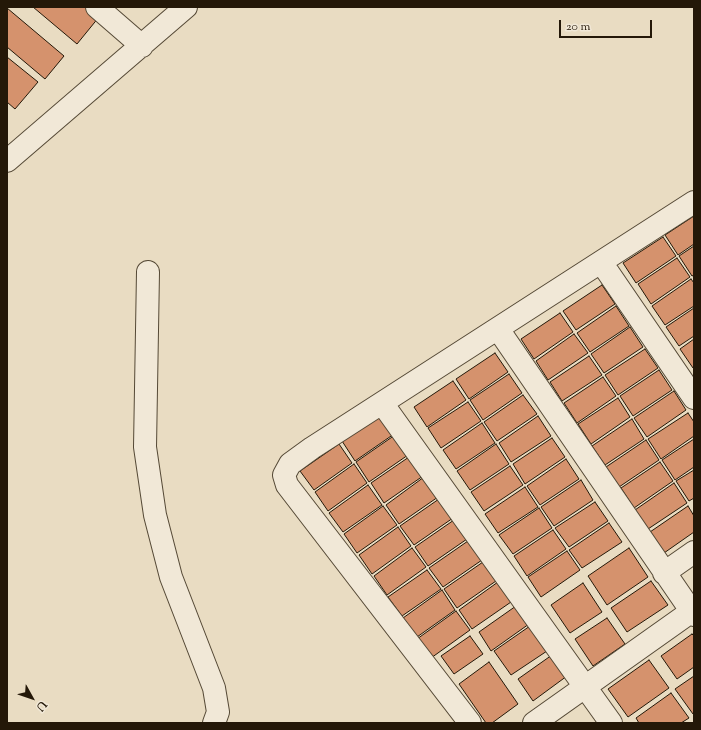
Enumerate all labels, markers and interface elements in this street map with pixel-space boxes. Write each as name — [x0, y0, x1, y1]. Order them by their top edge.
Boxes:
scale bar — [561, 12, 654, 38]
text: 20 m — [566, 18, 590, 36]
north arrow — [12, 678, 52, 718]
text: U — [32, 697, 50, 714]

